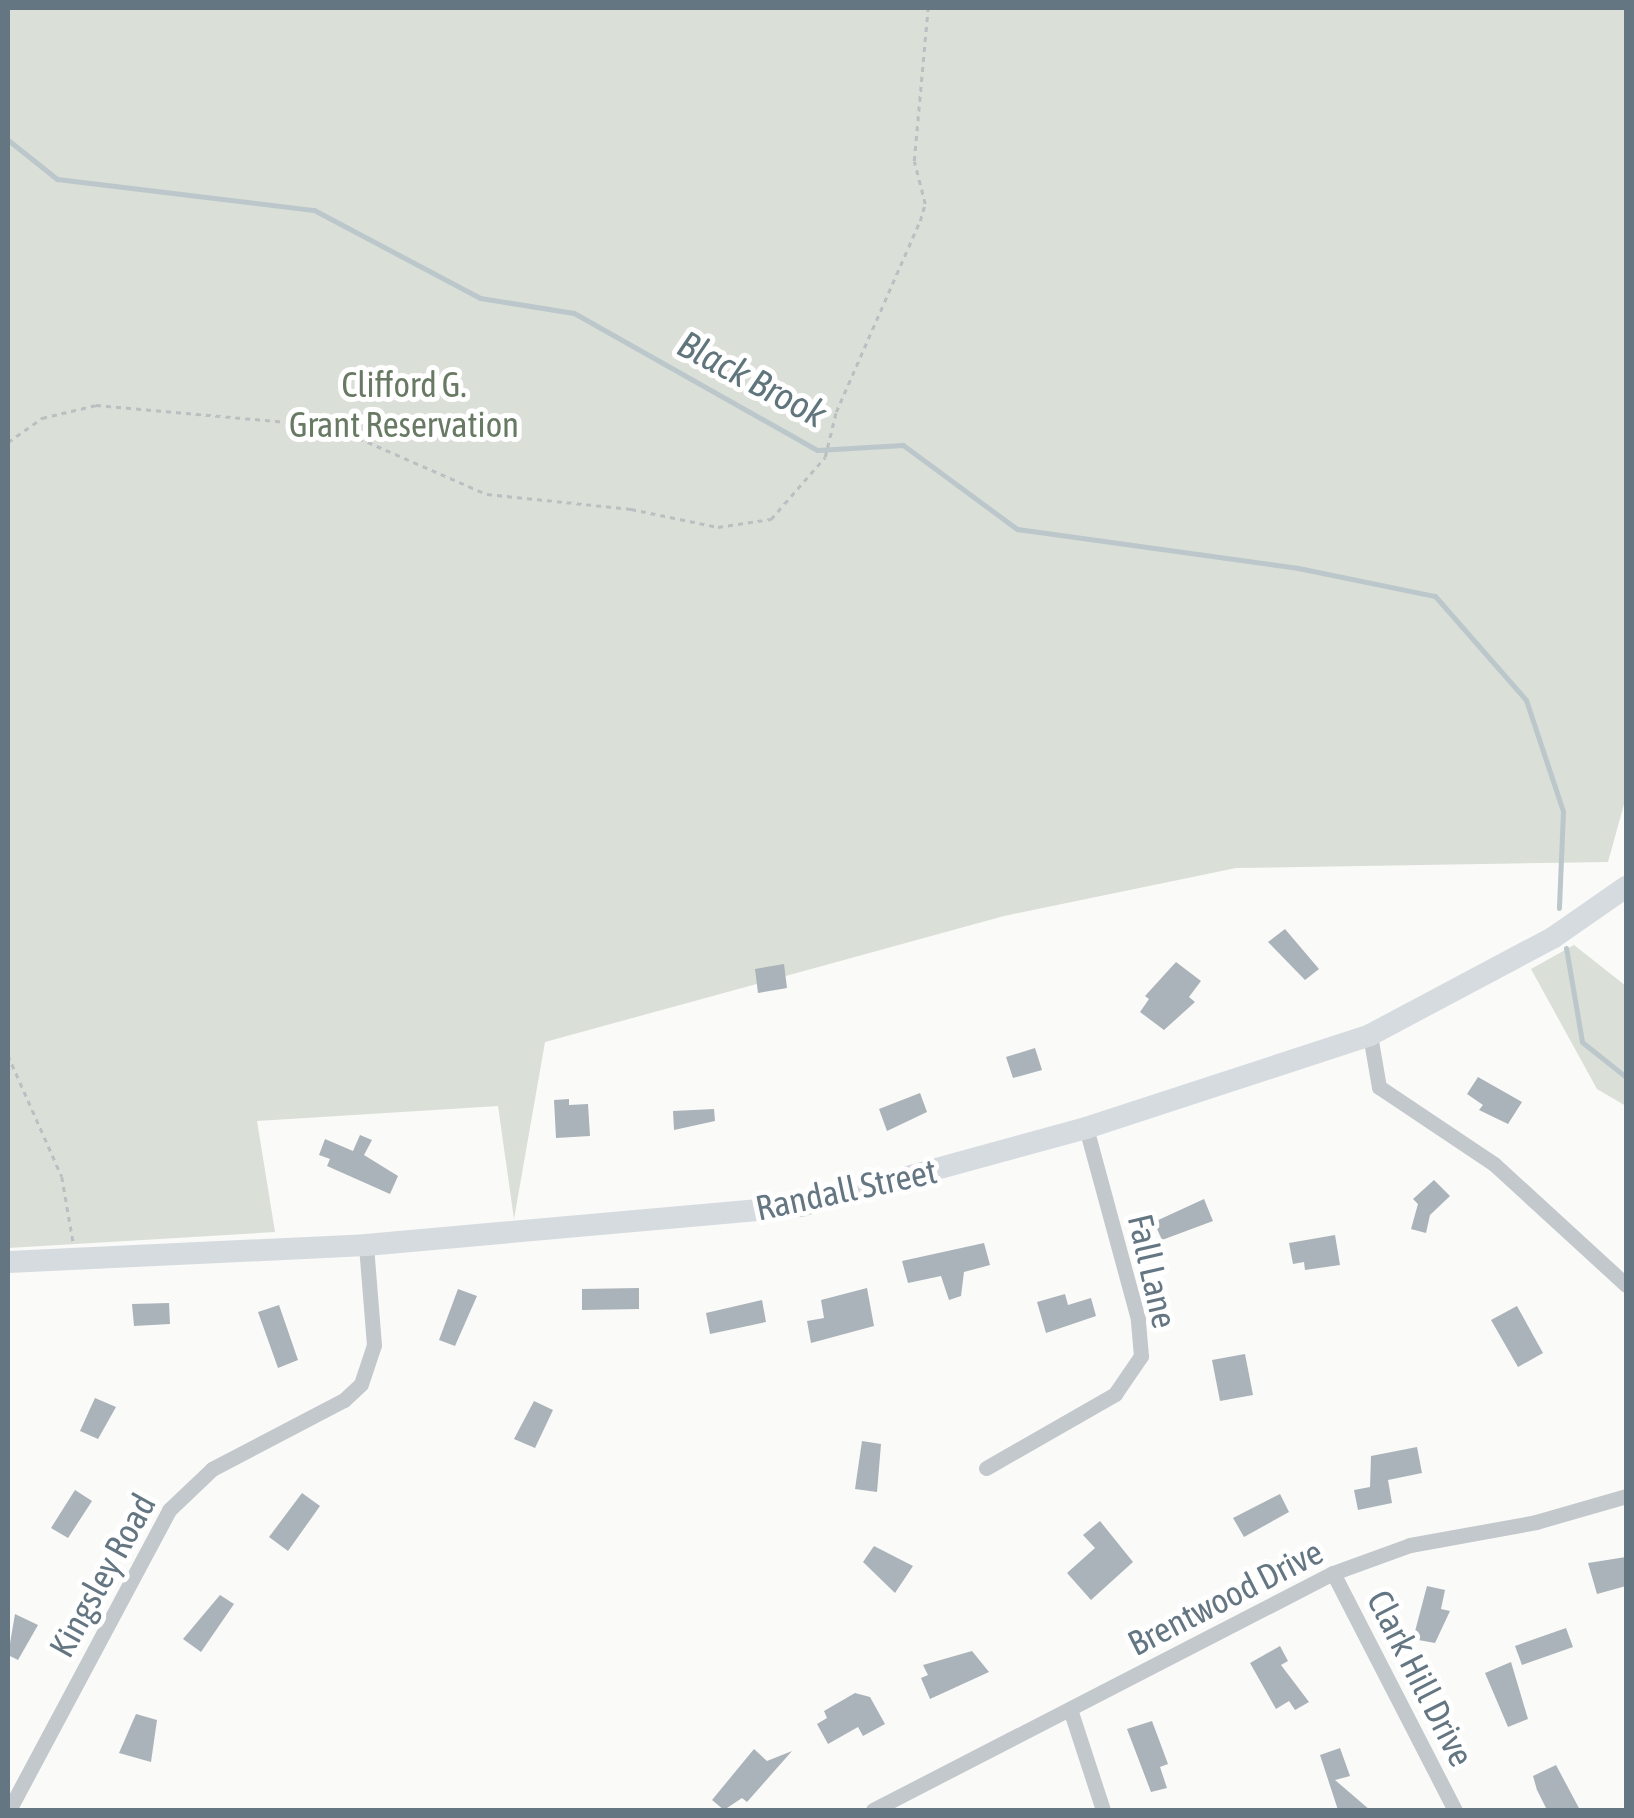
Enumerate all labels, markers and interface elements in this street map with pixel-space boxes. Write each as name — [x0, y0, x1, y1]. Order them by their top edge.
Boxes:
water label: Black Brook — [670, 321, 834, 437]
park label: Clifford G. Grant Reservation — [289, 363, 519, 445]
street label: Randall Street — [752, 1149, 940, 1229]
street label: Fall Lane — [1120, 1210, 1186, 1332]
street label: Kingsley Road — [40, 1486, 164, 1664]
street label: Brentwood Drive — [1121, 1530, 1329, 1664]
street label: Clark Hill Drive — [1359, 1583, 1483, 1773]

